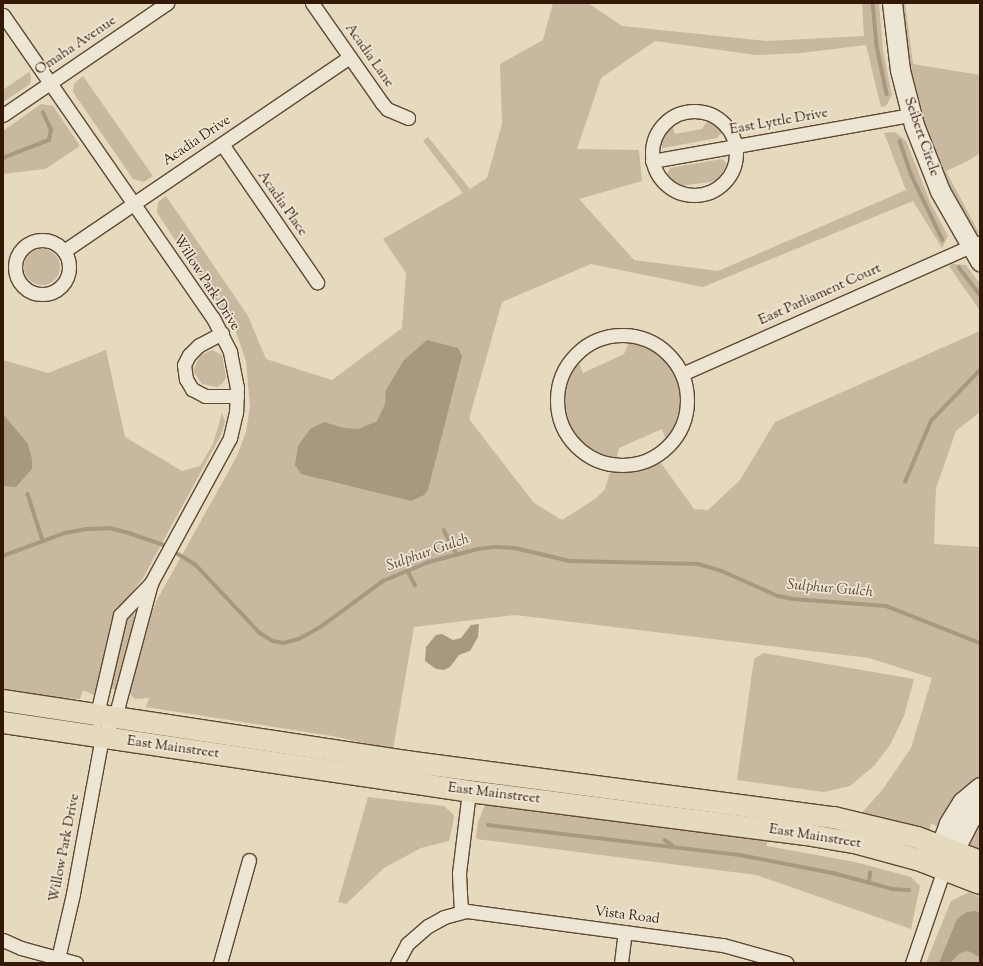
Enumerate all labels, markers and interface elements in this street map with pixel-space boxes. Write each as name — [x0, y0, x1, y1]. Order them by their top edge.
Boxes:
street label: Omaha Avenue — [32, 13, 120, 79]
street label: Acadia Lane — [341, 21, 397, 91]
street label: Seibert Circle — [900, 95, 942, 179]
street label: East Lyttle Drive — [728, 105, 830, 139]
street label: Acadia Drive — [160, 112, 234, 170]
street label: Acadia Place — [253, 168, 311, 240]
street label: Willow Park Drive — [169, 232, 243, 334]
street label: East Parliament Court — [756, 260, 884, 330]
water label: Sulphur Gulch — [384, 530, 472, 576]
water label: Sulphur Gulch — [786, 576, 874, 602]
street label: East Mainstreet — [126, 733, 220, 763]
street label: East Mainstreet — [447, 780, 541, 808]
street label: Willow Park Drive — [46, 792, 84, 904]
street label: East Mainstreet — [768, 821, 862, 853]
street label: Vista Road — [593, 904, 661, 928]

